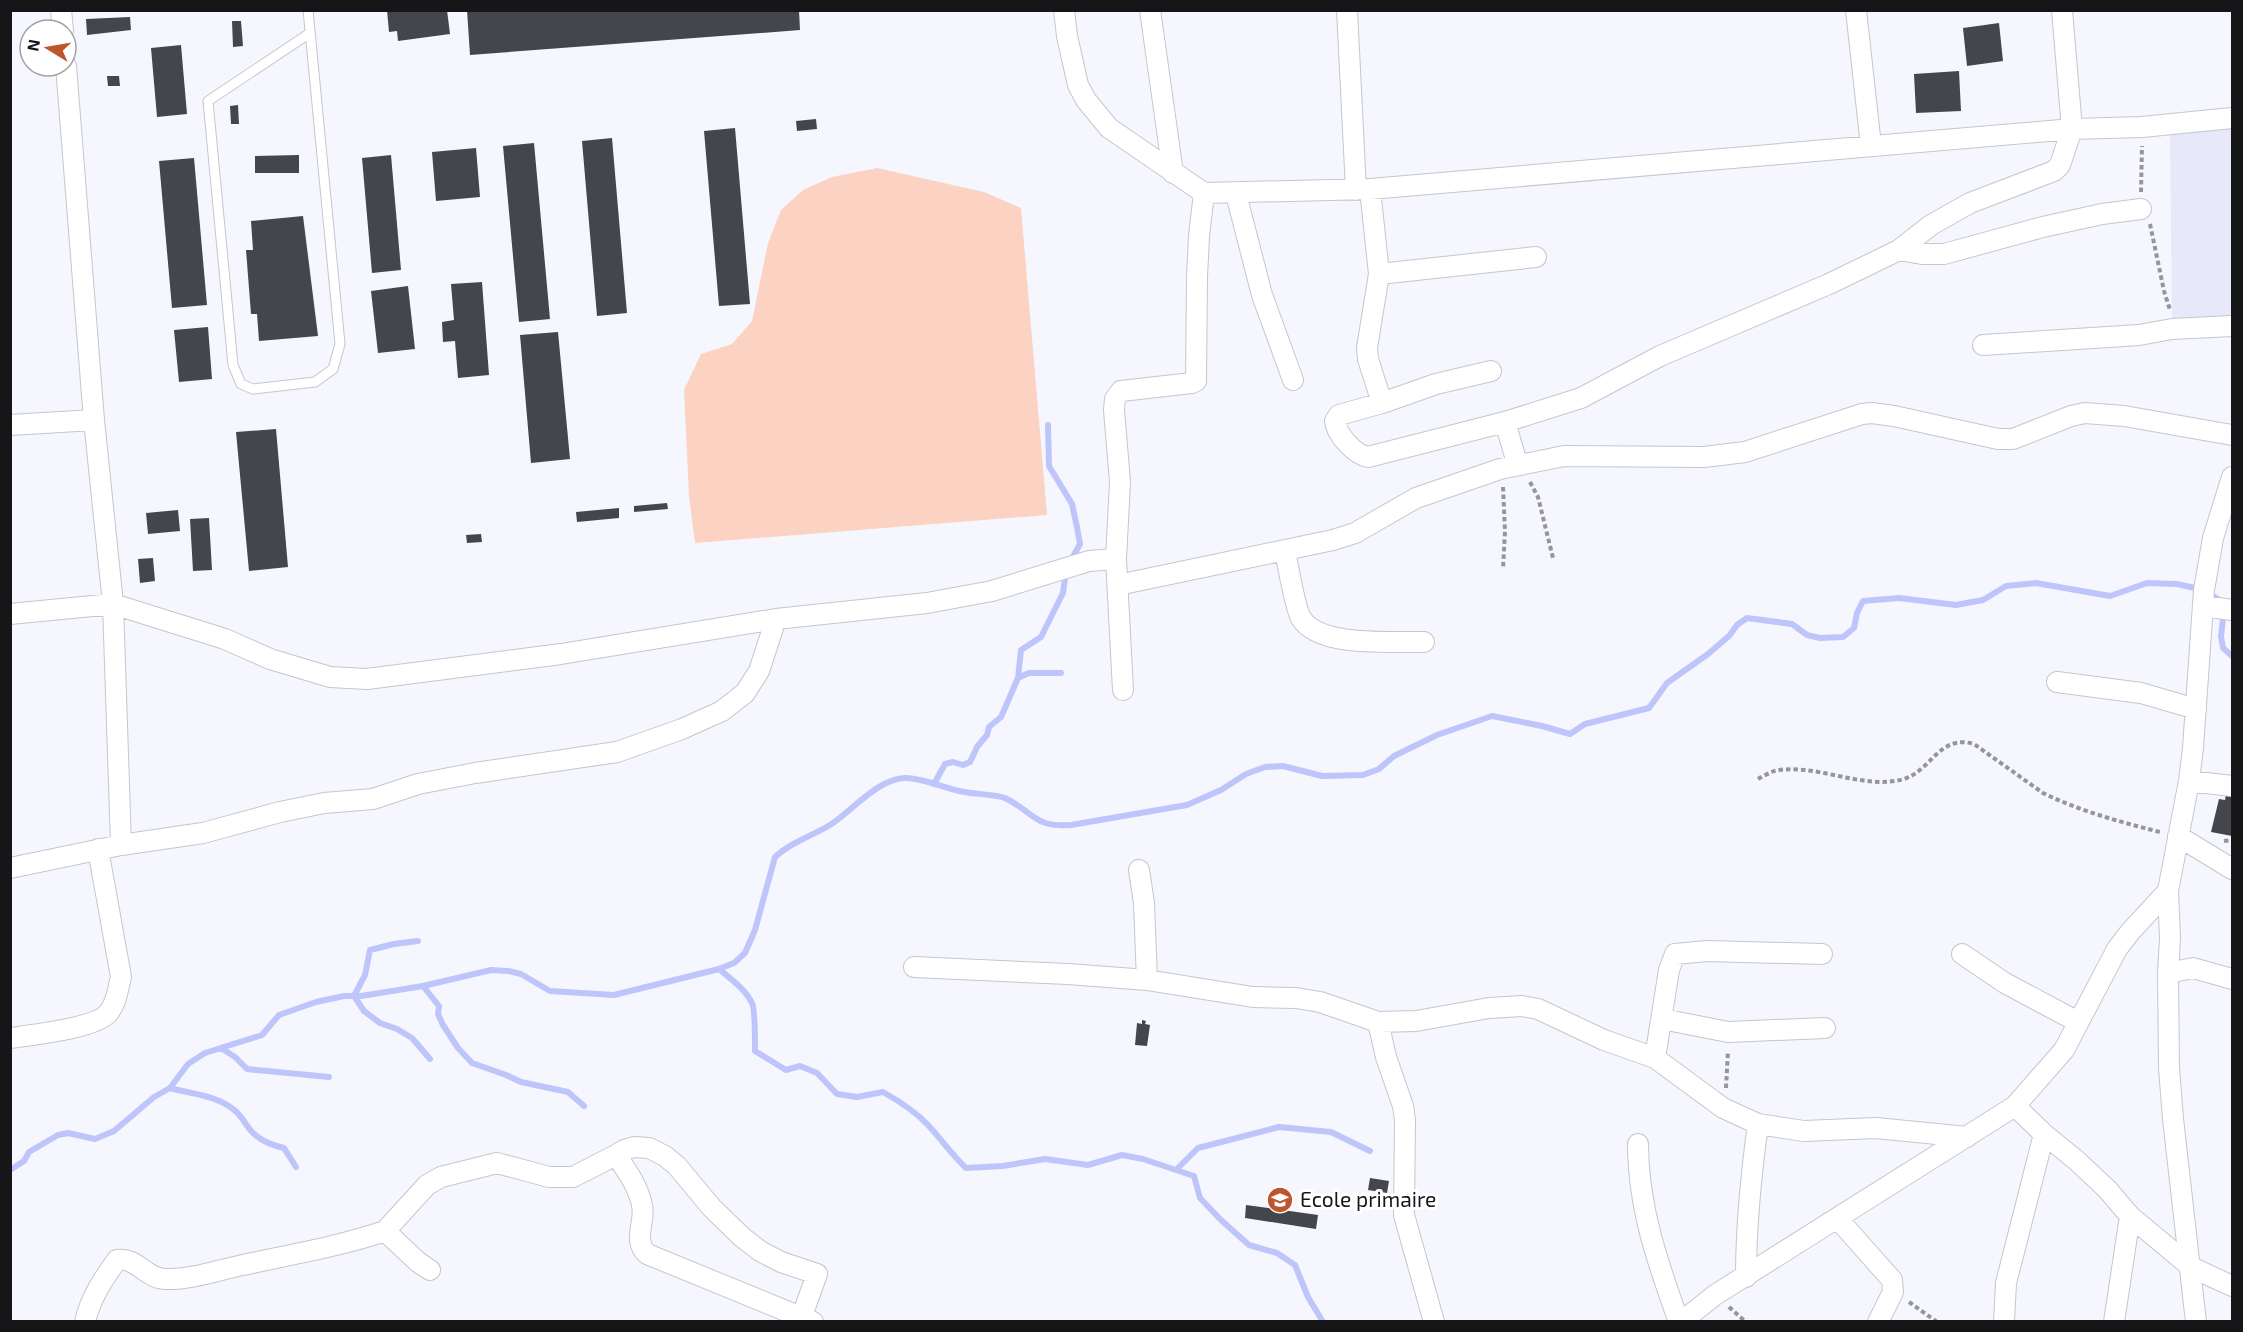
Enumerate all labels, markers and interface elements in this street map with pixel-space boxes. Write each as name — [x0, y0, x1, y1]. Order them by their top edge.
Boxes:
north arrow — [18, 18, 78, 78]
text: N — [22, 38, 43, 53]
school or university icon: Ecole primaire — [1265, 1185, 1295, 1215]
place label: Ecole primaire — [1300, 1186, 1436, 1211]

